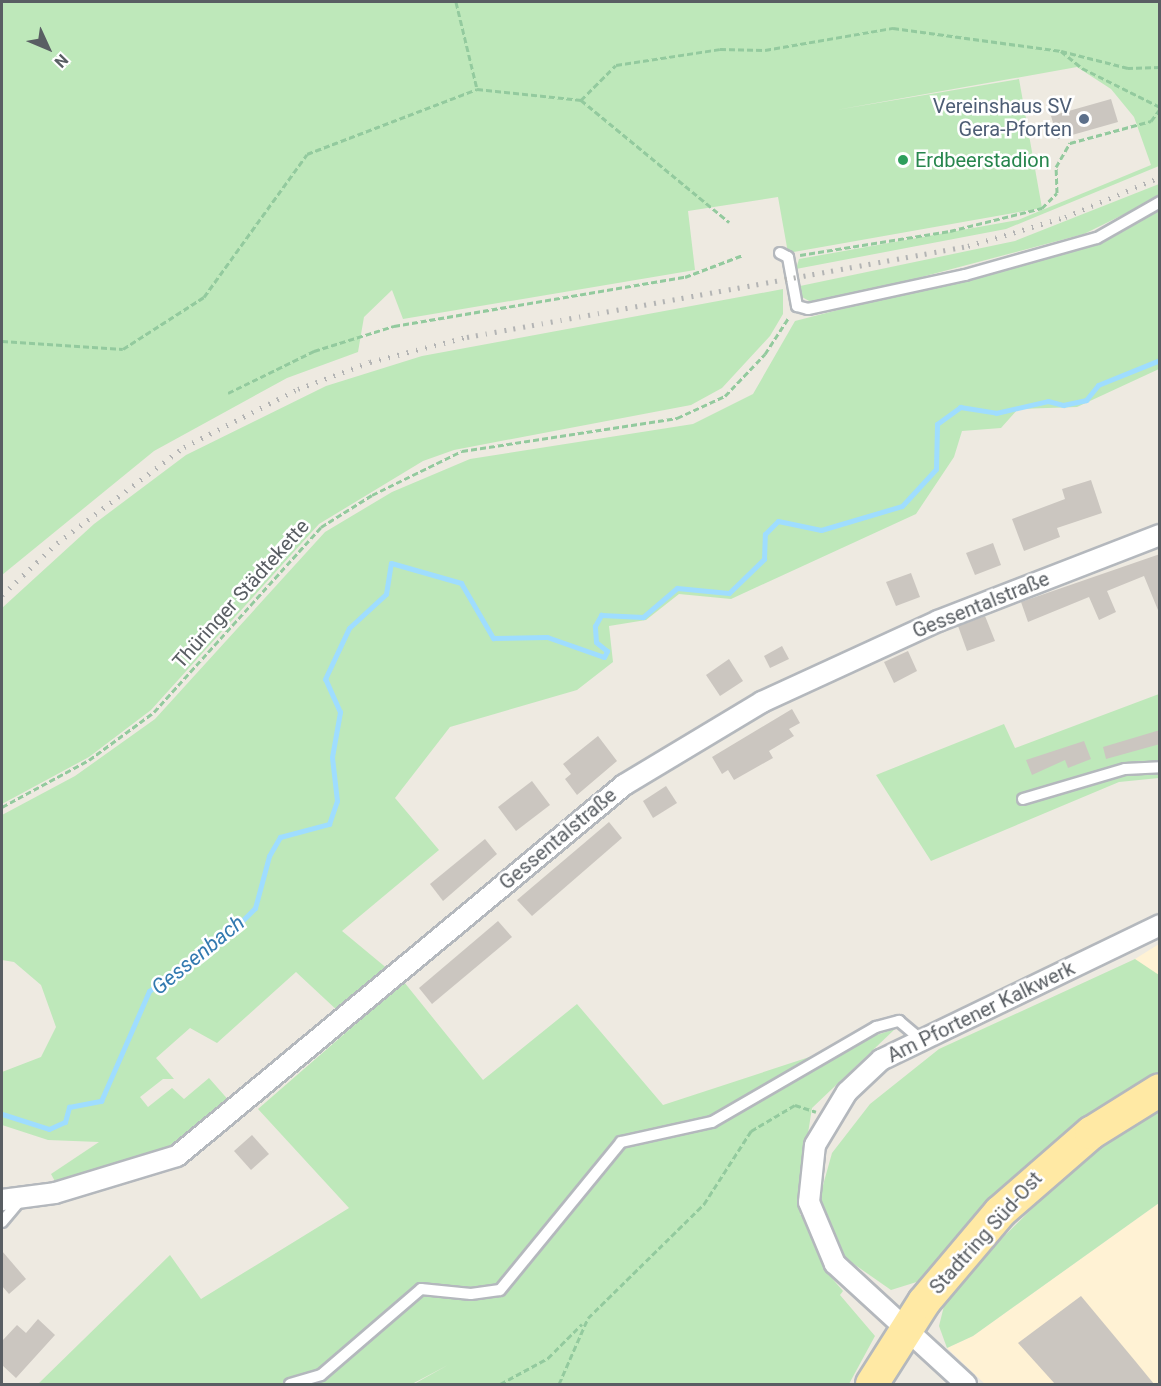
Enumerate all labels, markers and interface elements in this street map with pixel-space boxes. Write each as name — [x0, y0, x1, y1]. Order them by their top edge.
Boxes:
north arrow — [18, 18, 78, 78]
text: N — [51, 50, 72, 72]
place label: Vereinshaus SV Gera-Pforten — [933, 95, 1072, 142]
marker: Vereinshaus SV Gera-Pforten — [1077, 112, 1091, 126]
place label: Erdbeerstadion — [915, 148, 1050, 172]
marker: Erdbeerstadion — [896, 153, 910, 167]
street label: Thüringer Städtekette — [168, 515, 314, 673]
street label: Gessentalstraße — [909, 567, 1053, 643]
street label: Gessentalstraße — [495, 783, 621, 895]
water label: Gessenbach — [146, 910, 250, 1000]
street label: Am Pfortener Kalkwerk — [883, 956, 1079, 1068]
street label: Stadtring Süd-Ost — [925, 1167, 1047, 1299]

